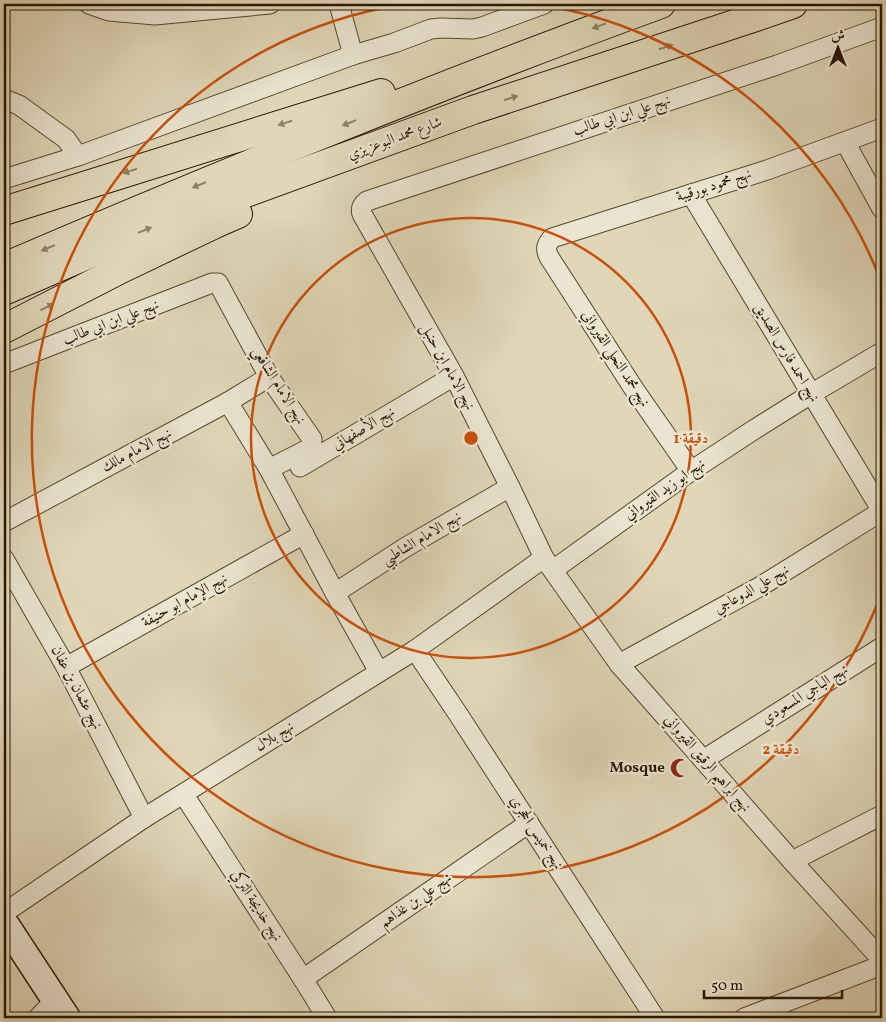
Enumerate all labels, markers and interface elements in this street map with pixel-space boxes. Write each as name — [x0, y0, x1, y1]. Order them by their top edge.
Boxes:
north arrow — [814, 22, 864, 72]
one-way arrow — [591, 23, 606, 30]
text: ش — [831, 27, 845, 46]
one-way arrow — [658, 42, 673, 50]
street label: نهج علي ابن ابي طالب — [570, 90, 674, 144]
one-way arrow — [504, 93, 519, 101]
street label: شارع محمد البوعزيزي — [345, 112, 445, 167]
one-way arrow — [278, 119, 293, 127]
one-way arrow — [342, 120, 357, 128]
street label: نهج محمود بورقيبة — [674, 164, 755, 210]
one-way arrow — [123, 167, 138, 175]
one-way arrow — [191, 181, 206, 189]
one-way arrow — [137, 226, 152, 233]
one-way arrow — [41, 244, 55, 252]
street label: نهج علي ابن ابي طالب — [60, 295, 163, 353]
street label: نهج احمد فارس الصديق — [746, 299, 824, 408]
one-way arrow — [40, 303, 54, 311]
street label: نهج محمد النحلي القيرواني — [574, 306, 654, 413]
street label: نهج الامام ابن حنبل — [413, 320, 480, 415]
street label: نهج الامام الشافعي — [244, 343, 310, 430]
street label: نهج الأصفهاني — [328, 400, 400, 458]
street label: نهج الامام مالك — [98, 424, 177, 480]
centre of rings — [462, 429, 480, 447]
text: 1 دقيقة — [673, 429, 709, 450]
street label: نهج ابو زيد القيرواني — [620, 454, 711, 527]
street label: نهج الامام الشاطبي — [378, 507, 467, 573]
street label: نهج علي الدوعاجي — [710, 560, 795, 622]
street label: نهج الإمام ابو حنيفة — [138, 569, 233, 635]
street label: نهج عثمان بن عفان — [43, 642, 107, 735]
street label: نهج الباجي المسعودي — [758, 660, 854, 732]
street label: نهج ابراهيم الرقيق القيرواني — [656, 711, 755, 819]
street label: نهج بلال — [251, 717, 300, 759]
text: 2 دقيقة — [762, 740, 800, 761]
mosque icon: Mosque — [669, 757, 691, 779]
place label: Mosque — [609, 758, 665, 779]
street label: نهج خميس الحجري — [503, 792, 568, 875]
street label: نهج خديجة التركي — [223, 865, 288, 947]
street label: نهج علي بن غذاهم — [375, 868, 458, 935]
scale bar — [704, 967, 841, 999]
text: 50 m — [711, 976, 743, 997]

